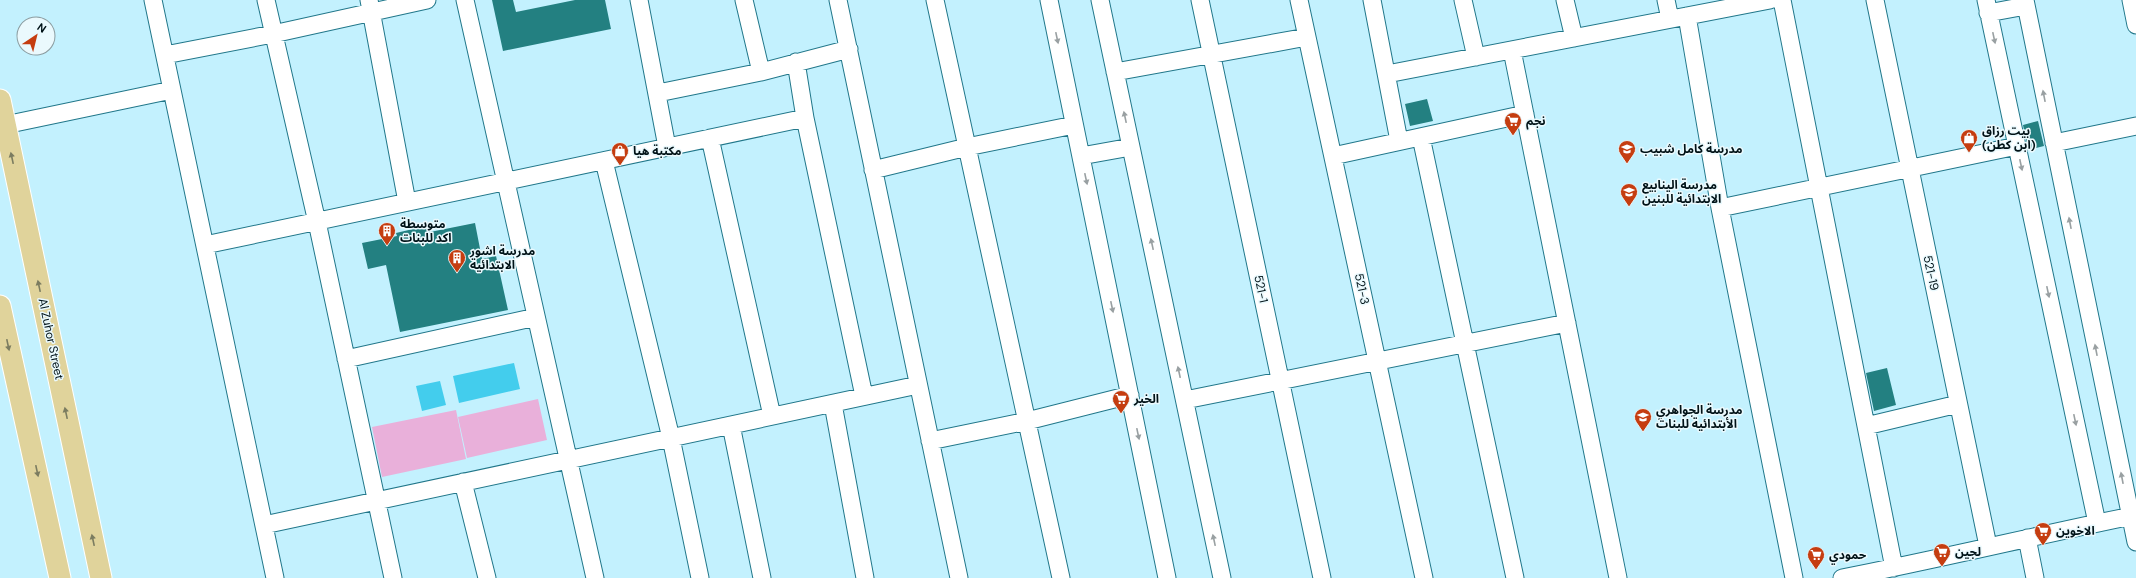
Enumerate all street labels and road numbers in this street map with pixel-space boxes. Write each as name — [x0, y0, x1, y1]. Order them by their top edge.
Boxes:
street label: 521-19 — [1919, 254, 1943, 292]
street label: 521-3 — [1351, 272, 1373, 306]
street label: 521-1 — [1250, 274, 1272, 304]
street label: Al Zuhor Street — [35, 297, 67, 381]

